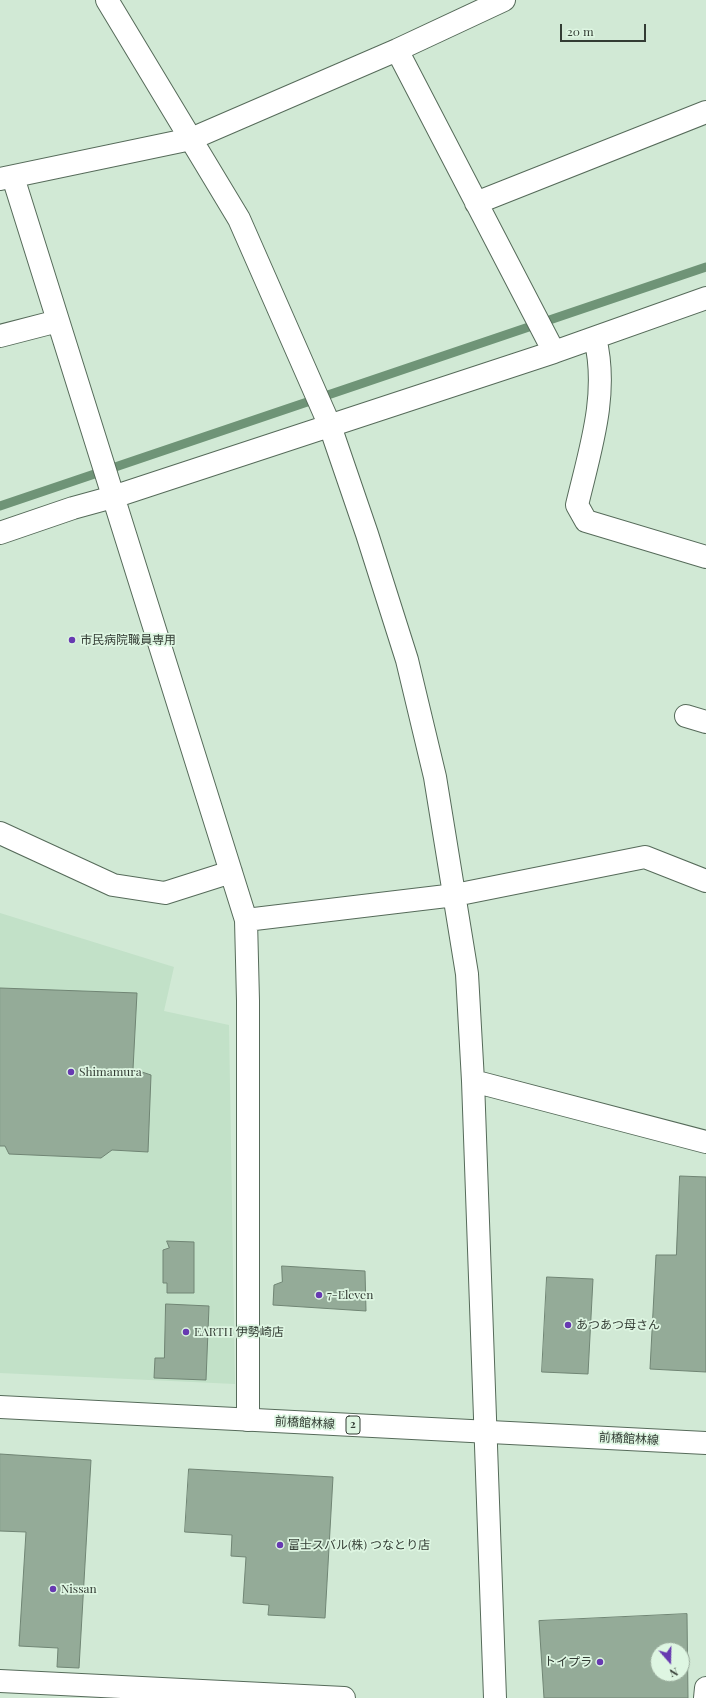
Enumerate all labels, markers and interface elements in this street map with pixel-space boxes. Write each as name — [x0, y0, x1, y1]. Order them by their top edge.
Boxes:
scale bar — [562, 16, 648, 42]
text: 20 m — [567, 23, 594, 39]
place label: 市民病院職員専用 — [80, 633, 176, 647]
marker: 市民病院職員専用 — [67, 635, 77, 645]
place label: Shimamura — [79, 1065, 142, 1079]
marker: Shimamura — [66, 1067, 76, 1077]
place label: 7-Eleven — [327, 1288, 373, 1302]
marker: 7-Eleven — [314, 1290, 324, 1300]
place label: あつあつ母さん — [576, 1318, 660, 1332]
marker: あつあつ母さん — [563, 1320, 573, 1330]
place label: EARTH 伊勢崎店 — [194, 1325, 284, 1339]
marker: EARTH 伊勢崎店 — [181, 1327, 191, 1337]
street label: 前橋館林線 — [275, 1414, 335, 1432]
road number: 2 — [346, 1416, 360, 1434]
street label: 前橋館林線 — [599, 1430, 659, 1448]
place label: 富士スバル(株) つなとり店 — [288, 1538, 430, 1552]
marker: 富士スバル(株) つなとり店 — [275, 1540, 285, 1550]
place label: Nissan — [61, 1582, 97, 1596]
marker: Nissan — [48, 1584, 58, 1594]
north arrow — [650, 1642, 690, 1682]
place label: トイプラ — [544, 1655, 592, 1669]
marker: トイプラ — [595, 1657, 605, 1667]
text: N — [668, 1664, 680, 1681]

